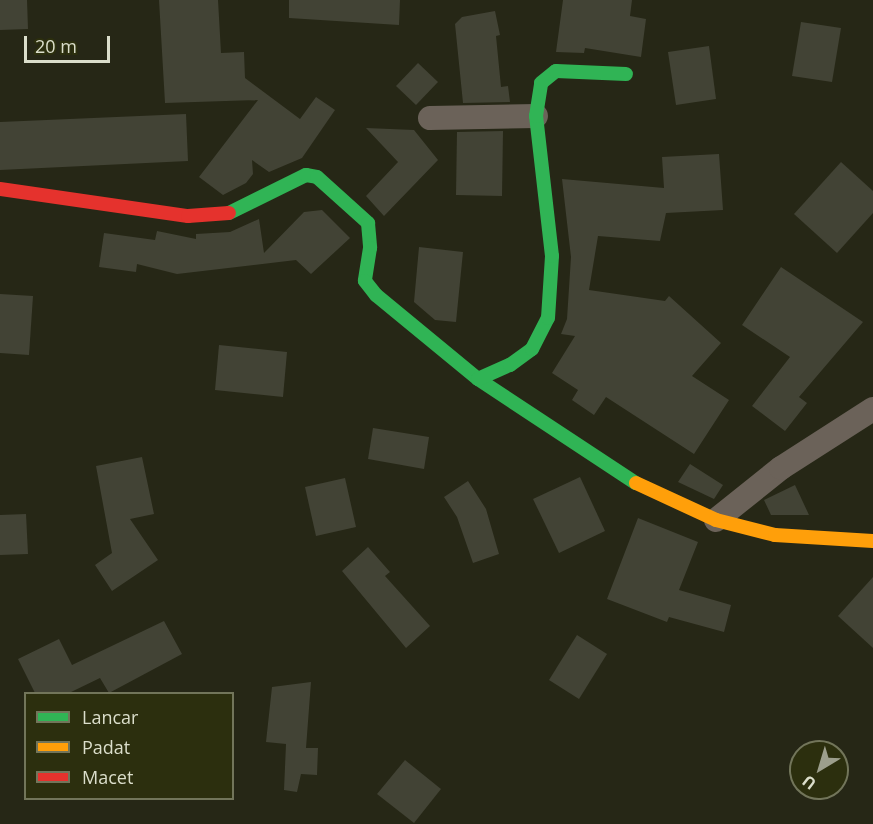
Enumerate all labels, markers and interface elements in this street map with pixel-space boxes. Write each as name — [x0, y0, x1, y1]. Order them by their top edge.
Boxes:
scale bar — [27, 24, 112, 62]
text: 20 m — [35, 34, 77, 58]
legend — [24, 692, 234, 800]
text: Lancar — [82, 705, 138, 729]
text: Padat — [82, 735, 130, 759]
north arrow — [789, 740, 849, 800]
text: Macet — [82, 765, 133, 789]
text: U — [798, 770, 821, 795]

